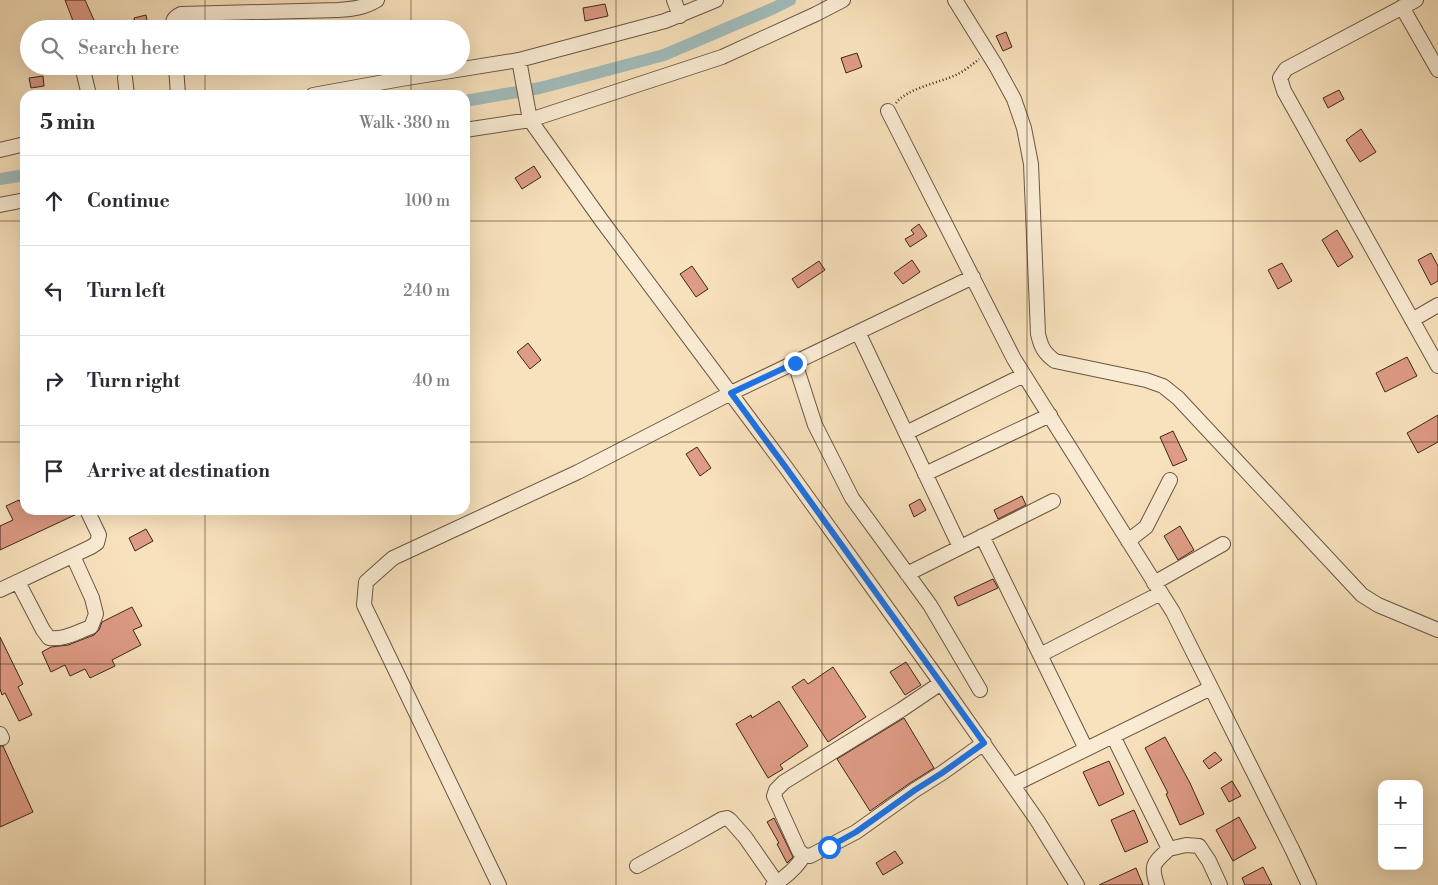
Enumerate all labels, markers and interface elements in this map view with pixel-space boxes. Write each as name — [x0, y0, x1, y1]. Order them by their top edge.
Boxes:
search box — [20, 20, 470, 75]
icon: search — [38, 34, 66, 62]
text: Search here — [78, 36, 179, 60]
text: 5 min — [40, 110, 95, 136]
text: Walk · 380 m — [360, 113, 450, 133]
icon: ahead — [40, 187, 68, 215]
text: Continue — [87, 189, 170, 213]
text: 100 m — [405, 191, 450, 211]
icon: left — [40, 277, 68, 305]
text: Turn left — [87, 279, 166, 303]
text: 240 m — [403, 281, 450, 301]
route end — [784, 352, 807, 375]
icon: right — [40, 367, 68, 395]
text: Turn right — [87, 369, 180, 393]
text: 40 m — [413, 371, 450, 391]
icon: arrive — [40, 457, 68, 485]
text: Arrive at destination — [87, 459, 270, 483]
map controls — [1378, 780, 1423, 870]
button: + — [1378, 780, 1423, 825]
button: − — [1378, 825, 1423, 870]
route start — [818, 836, 841, 859]

